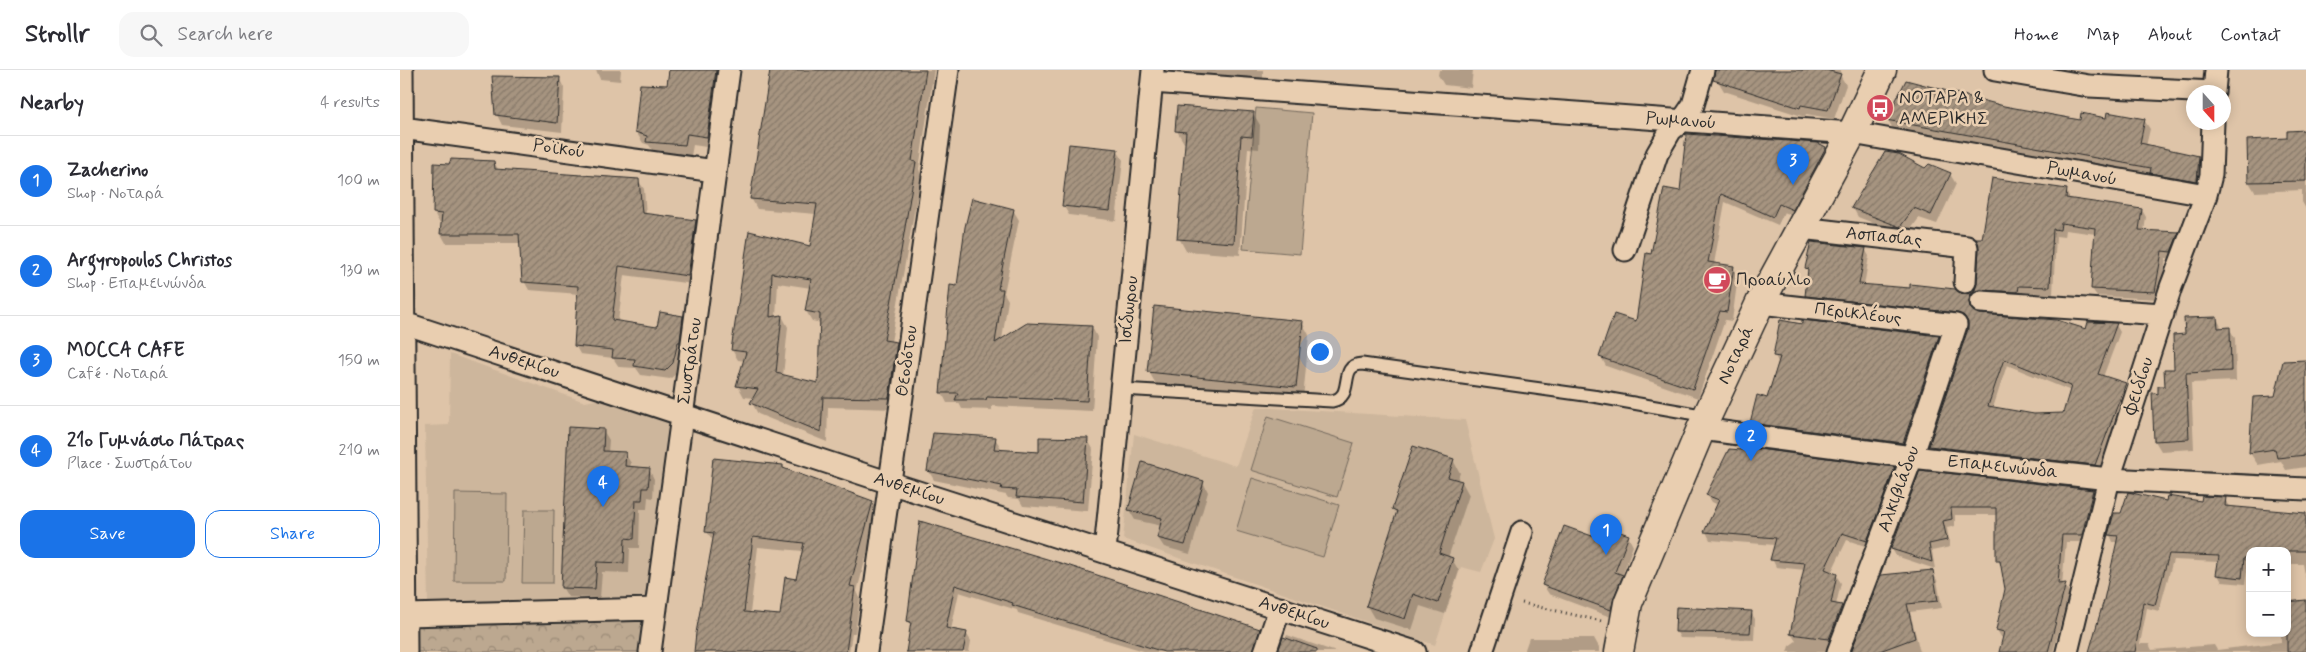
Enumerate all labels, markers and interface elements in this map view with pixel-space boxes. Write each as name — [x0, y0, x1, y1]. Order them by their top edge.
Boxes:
search box — [119, 12, 469, 57]
text: Strollr — [25, 19, 89, 50]
icon: search — [137, 21, 165, 49]
text: Search here — [177, 22, 273, 47]
text: Home — [2014, 23, 2059, 47]
text: Map — [2087, 23, 2120, 47]
text: About — [2148, 23, 2192, 47]
text: Contact — [2220, 23, 2281, 47]
north arrow — [2186, 85, 2231, 130]
place label: ΝΟΤΑΡΑ & ΑΜΕΡΙΚΗΣ — [1899, 86, 1988, 131]
text: Nearby — [20, 89, 84, 117]
text: 4 results — [320, 92, 380, 113]
bus stop icon: ΝΟΤΑΡΑ & ΑΜΕΡΙΚΗΣ — [1865, 93, 1895, 123]
street label: Ρωμανού — [1645, 107, 1717, 135]
street label: Ροϊκού — [531, 133, 587, 165]
pin: 3 — [1777, 144, 1809, 185]
street label: Ρωμανού — [2045, 156, 2119, 192]
text: Zacherino — [67, 158, 148, 183]
text: 1 — [32, 170, 40, 191]
text: 100 m — [337, 170, 380, 191]
text: Shop · Νοταρά — [67, 183, 164, 204]
street label: Ασπασίας — [1845, 221, 1924, 253]
text: Argyropoulos Christos — [67, 248, 232, 273]
text: 2 — [32, 260, 40, 281]
text: 130 m — [339, 260, 380, 281]
cafe icon: Προαύλιο — [1702, 265, 1732, 295]
place label: Προαύλιο — [1736, 268, 1811, 292]
text: Shop · Επαμεινώνδα — [67, 273, 207, 294]
street label: Ισίδωρου — [1113, 275, 1145, 345]
street label: Περικλέους — [1813, 296, 1903, 331]
street label: Σωστράτου — [672, 316, 708, 406]
street label: Νοταρά — [1712, 322, 1760, 388]
street label: Θεοδότου — [890, 324, 924, 398]
text: MOCCA CAFE — [67, 338, 185, 363]
street label: Ανθεμίου — [486, 339, 562, 385]
your location — [1307, 339, 1333, 365]
text: 3 — [32, 350, 40, 371]
text: 150 m — [338, 350, 380, 371]
street label: Φειδίου — [2118, 354, 2160, 419]
text: Café · Νοταρά — [67, 363, 168, 384]
pin: 2 — [1735, 420, 1767, 461]
text: 21ο Γυμνάσιο Πάτρας — [67, 428, 244, 453]
text: 4 — [31, 440, 41, 461]
text: 210 m — [339, 440, 380, 461]
street label: Αλκιβιάδου — [1872, 442, 1926, 536]
street label: Επαμεινώνδα — [1947, 449, 2059, 485]
text: Place · Σωστράτου — [67, 453, 192, 474]
pin: 4 — [587, 466, 619, 507]
street label: Ανθεμίου — [871, 466, 947, 512]
button: Save — [20, 510, 195, 558]
button: Share — [205, 510, 380, 558]
pin: 1 — [1590, 514, 1622, 555]
map controls — [2246, 547, 2291, 637]
button: + — [2246, 547, 2291, 592]
street label: Ανθεμίου — [1256, 590, 1332, 636]
button: − — [2246, 592, 2291, 637]

